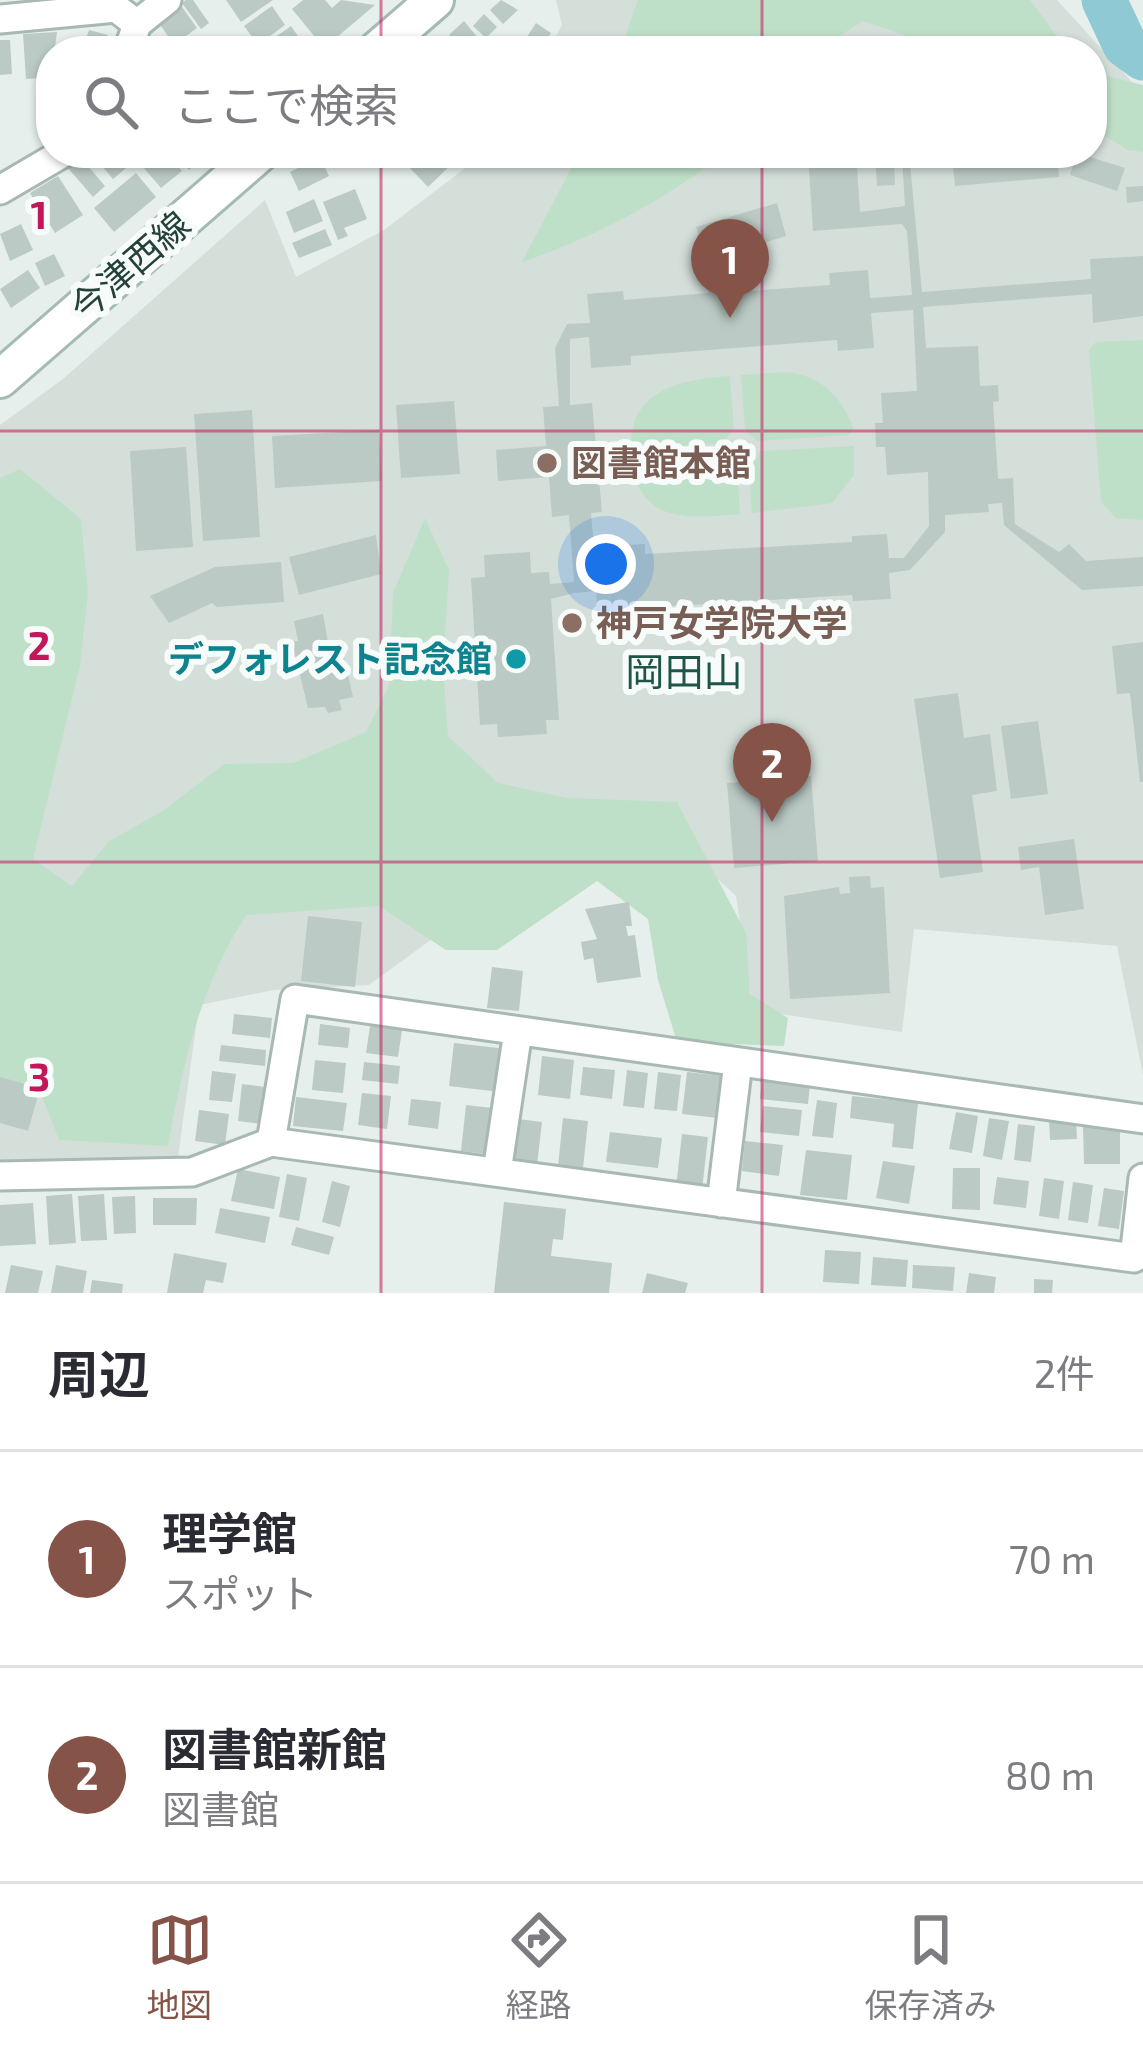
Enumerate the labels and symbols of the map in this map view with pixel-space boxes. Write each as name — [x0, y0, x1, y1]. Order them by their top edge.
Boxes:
text: 1 — [31, 190, 47, 237]
street label: 今津西線 — [61, 201, 197, 328]
pin: 1 — [691, 219, 769, 318]
place label: 図書館本館 — [571, 440, 751, 483]
marker: 図書館本館 — [534, 450, 560, 476]
your location — [576, 534, 636, 594]
place label: 神戸女学院大学 — [596, 600, 848, 643]
marker: 神戸女学院大学 — [559, 610, 585, 636]
text: 2 — [28, 621, 50, 668]
place label: デフォレスト記念館 — [168, 636, 492, 679]
marker: デフォレスト記念館 — [503, 646, 529, 672]
district label: 岡田山 — [625, 647, 743, 694]
pin: 2 — [733, 723, 811, 822]
text: 3 — [28, 1052, 50, 1099]

